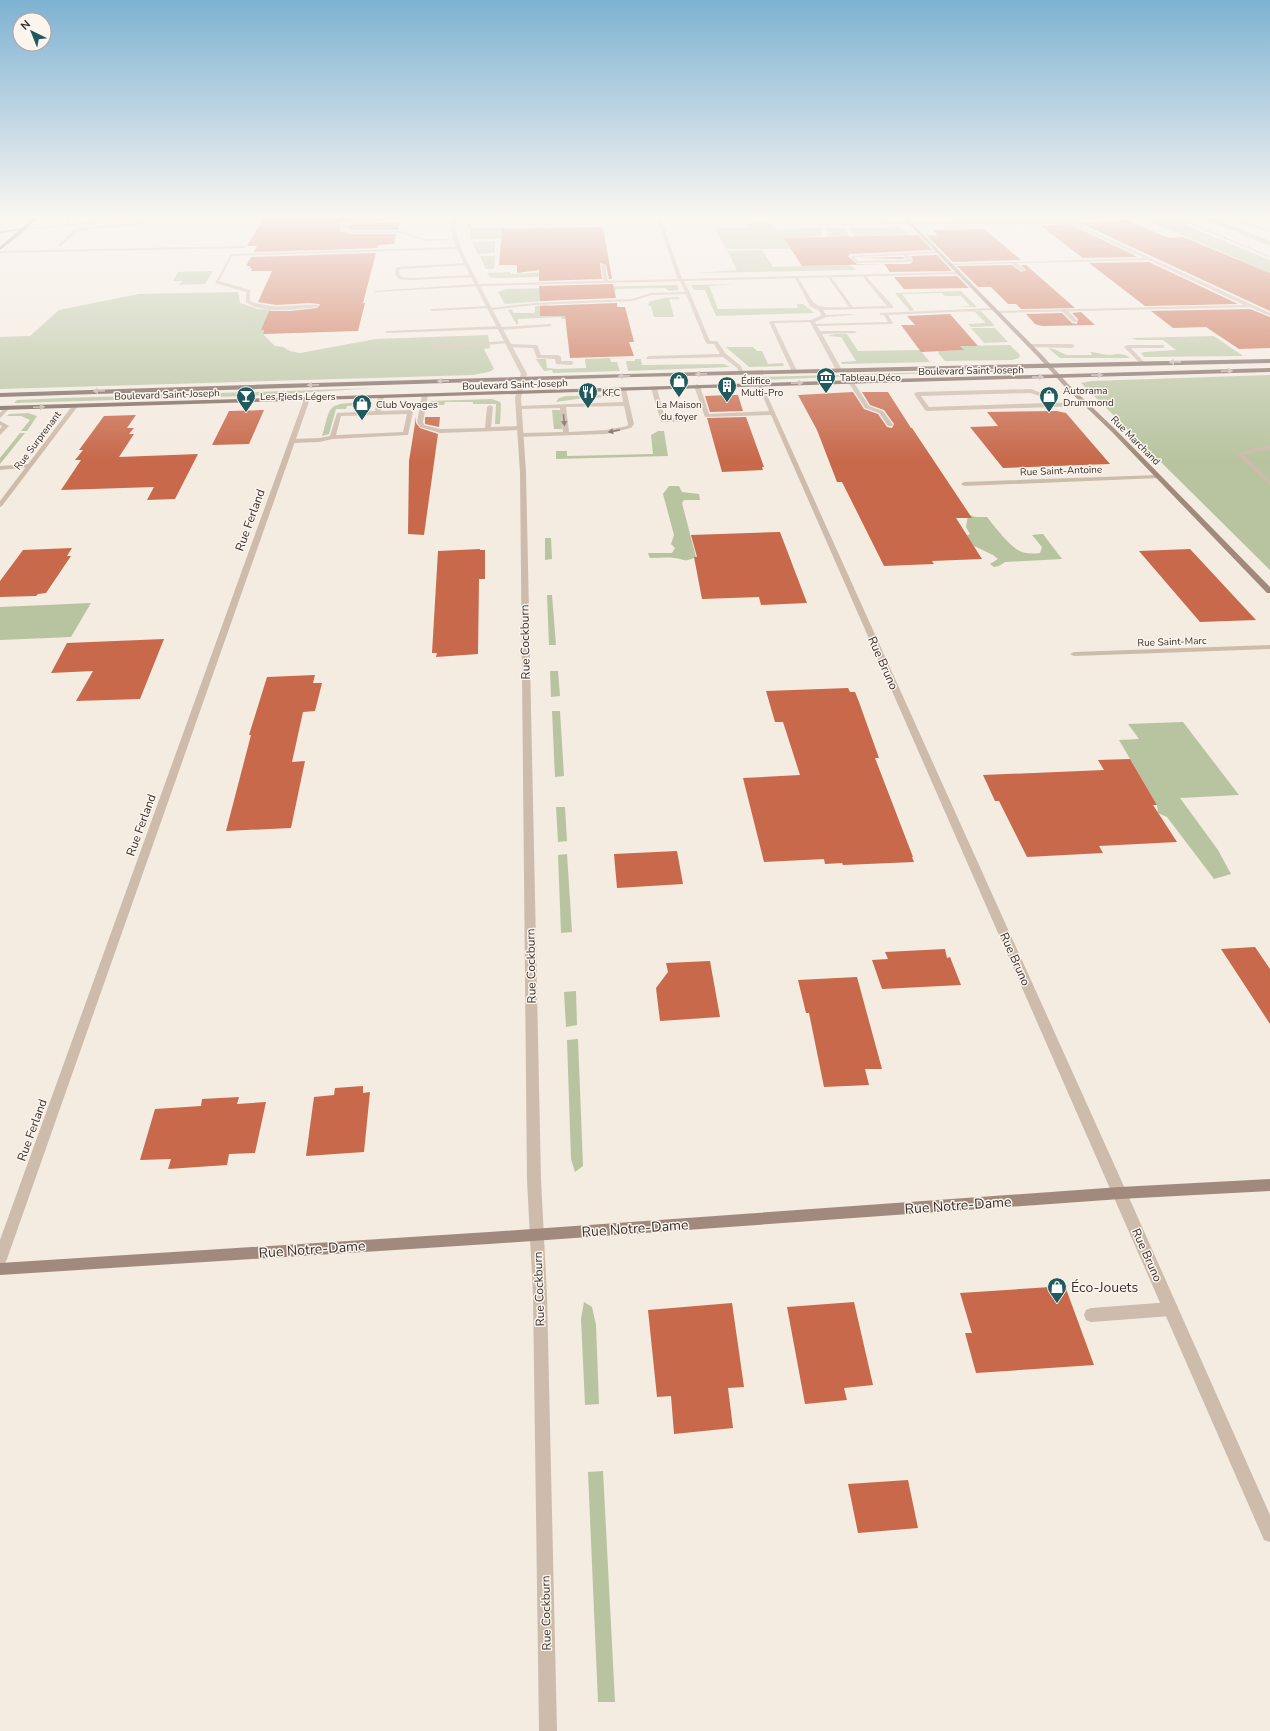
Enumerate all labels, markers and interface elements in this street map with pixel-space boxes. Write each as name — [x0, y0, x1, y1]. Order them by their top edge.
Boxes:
north arrow — [12, 12, 52, 52]
text: N — [17, 17, 34, 33]
one-way arrow — [1168, 359, 1181, 365]
street label: Boulevard Saint-Joseph — [918, 363, 1024, 379]
museum icon: Tableau Déco — [815, 366, 837, 394]
one-way arrow — [1221, 368, 1234, 374]
shop icon: La Maison du foyer — [668, 370, 690, 398]
one-way arrow — [694, 371, 707, 377]
place label: Tableau Déco — [840, 371, 901, 385]
one-way arrow — [1091, 372, 1104, 378]
one-way arrow — [617, 373, 630, 379]
place label: Édifice Multi-Pro — [741, 374, 784, 400]
one-way arrow — [1032, 374, 1045, 380]
building icon: Édifice Multi-Pro — [716, 375, 738, 403]
street label: Boulevard Saint-Joseph — [462, 376, 568, 394]
one-way arrow — [436, 378, 449, 384]
one-way arrow — [791, 380, 804, 386]
restaurant icon: KFC — [577, 381, 599, 409]
one-way arrow — [306, 382, 319, 388]
place label: Autorama Drummond — [1063, 384, 1114, 410]
bar icon: Les Pieds Légers — [235, 385, 257, 413]
shop icon: Autorama Drummond — [1038, 385, 1060, 413]
street label: Boulevard Saint-Joseph — [114, 386, 220, 404]
place label: KFC — [602, 386, 621, 400]
one-way arrow — [93, 388, 105, 395]
place label: Les Pieds Légers — [260, 390, 336, 404]
shop icon: Club Voyages — [351, 393, 373, 421]
place label: Club Voyages — [376, 398, 438, 412]
place label: La Maison du foyer — [656, 398, 702, 424]
one-way arrow — [33, 403, 45, 410]
street label: Rue Surprenant — [11, 408, 65, 473]
street label: Rue Marchand — [1107, 413, 1163, 469]
one-way arrow — [561, 414, 568, 426]
one-way arrow — [608, 428, 621, 434]
street label: Rue Saint-Antoine — [1020, 463, 1102, 479]
street label: Rue Ferland — [231, 487, 269, 553]
street label: Rue Cockburn — [516, 604, 534, 680]
street label: Rue Bruno — [864, 634, 902, 693]
street label: Rue Saint-Marc — [1137, 634, 1207, 650]
street label: Rue Ferland — [122, 792, 160, 858]
street label: Rue Cockburn — [522, 928, 540, 1004]
street label: Rue Bruno — [996, 930, 1034, 989]
street label: Rue Ferland — [13, 1097, 51, 1163]
street label: Rue Notre-Dame — [904, 1192, 1012, 1219]
street label: Rue Notre-Dame — [581, 1215, 689, 1242]
street label: Rue Bruno — [1128, 1226, 1166, 1285]
street label: Rue Notre-Dame — [258, 1236, 366, 1263]
street label: Rue Cockburn — [530, 1251, 548, 1327]
shop icon: Éco-Jouets — [1046, 1276, 1068, 1304]
place label: Éco-Jouets — [1071, 1278, 1139, 1297]
street label: Rue Cockburn — [537, 1575, 555, 1651]

